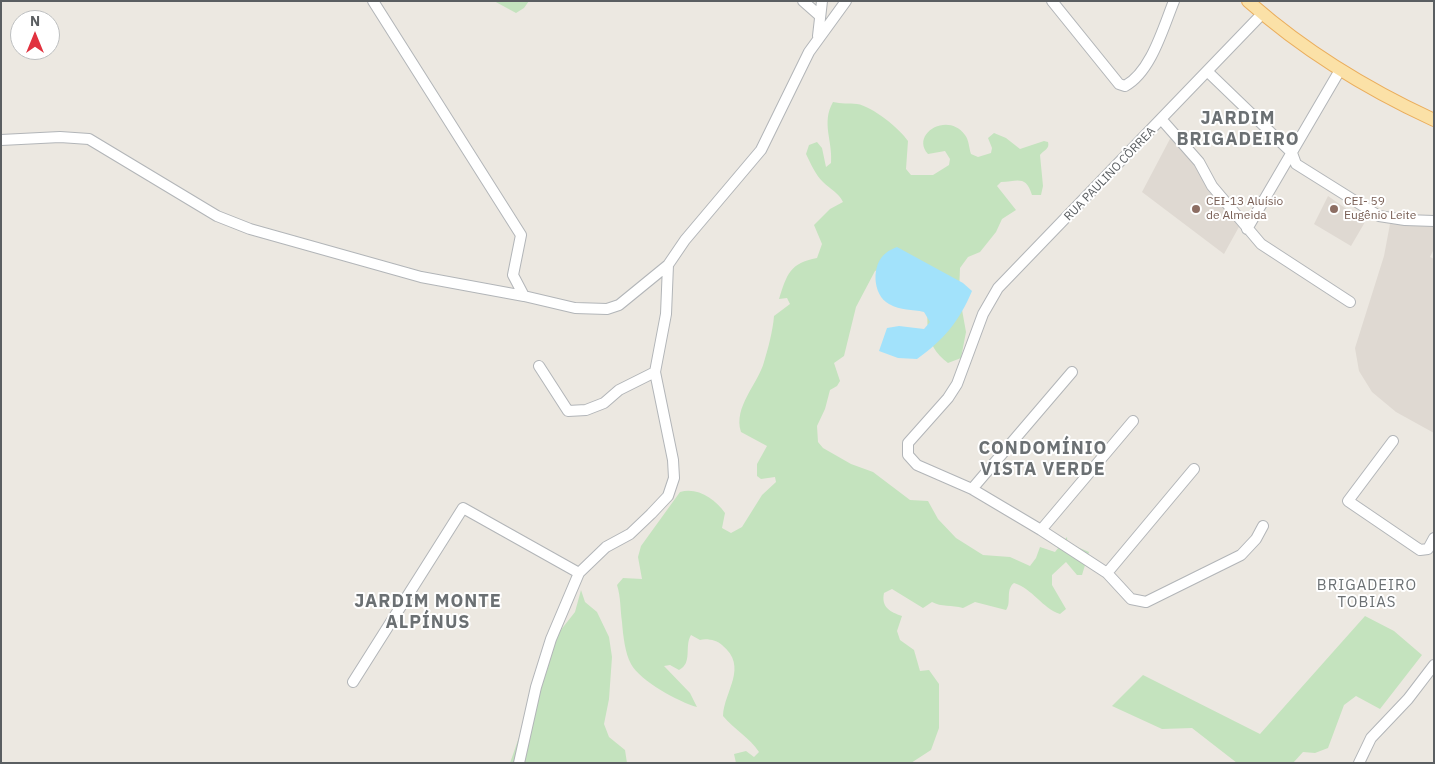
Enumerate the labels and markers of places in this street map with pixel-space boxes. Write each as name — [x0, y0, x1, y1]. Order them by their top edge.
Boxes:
place label: CEI-13 Aluísio de Almeida — [1206, 195, 1283, 223]
place label: CEI- 59 Eugênio Leite — [1344, 195, 1416, 223]
marker: CEI-13 Aluísio de Almeida — [1190, 203, 1202, 215]
marker: CEI- 59 Eugênio Leite — [1328, 203, 1340, 215]

